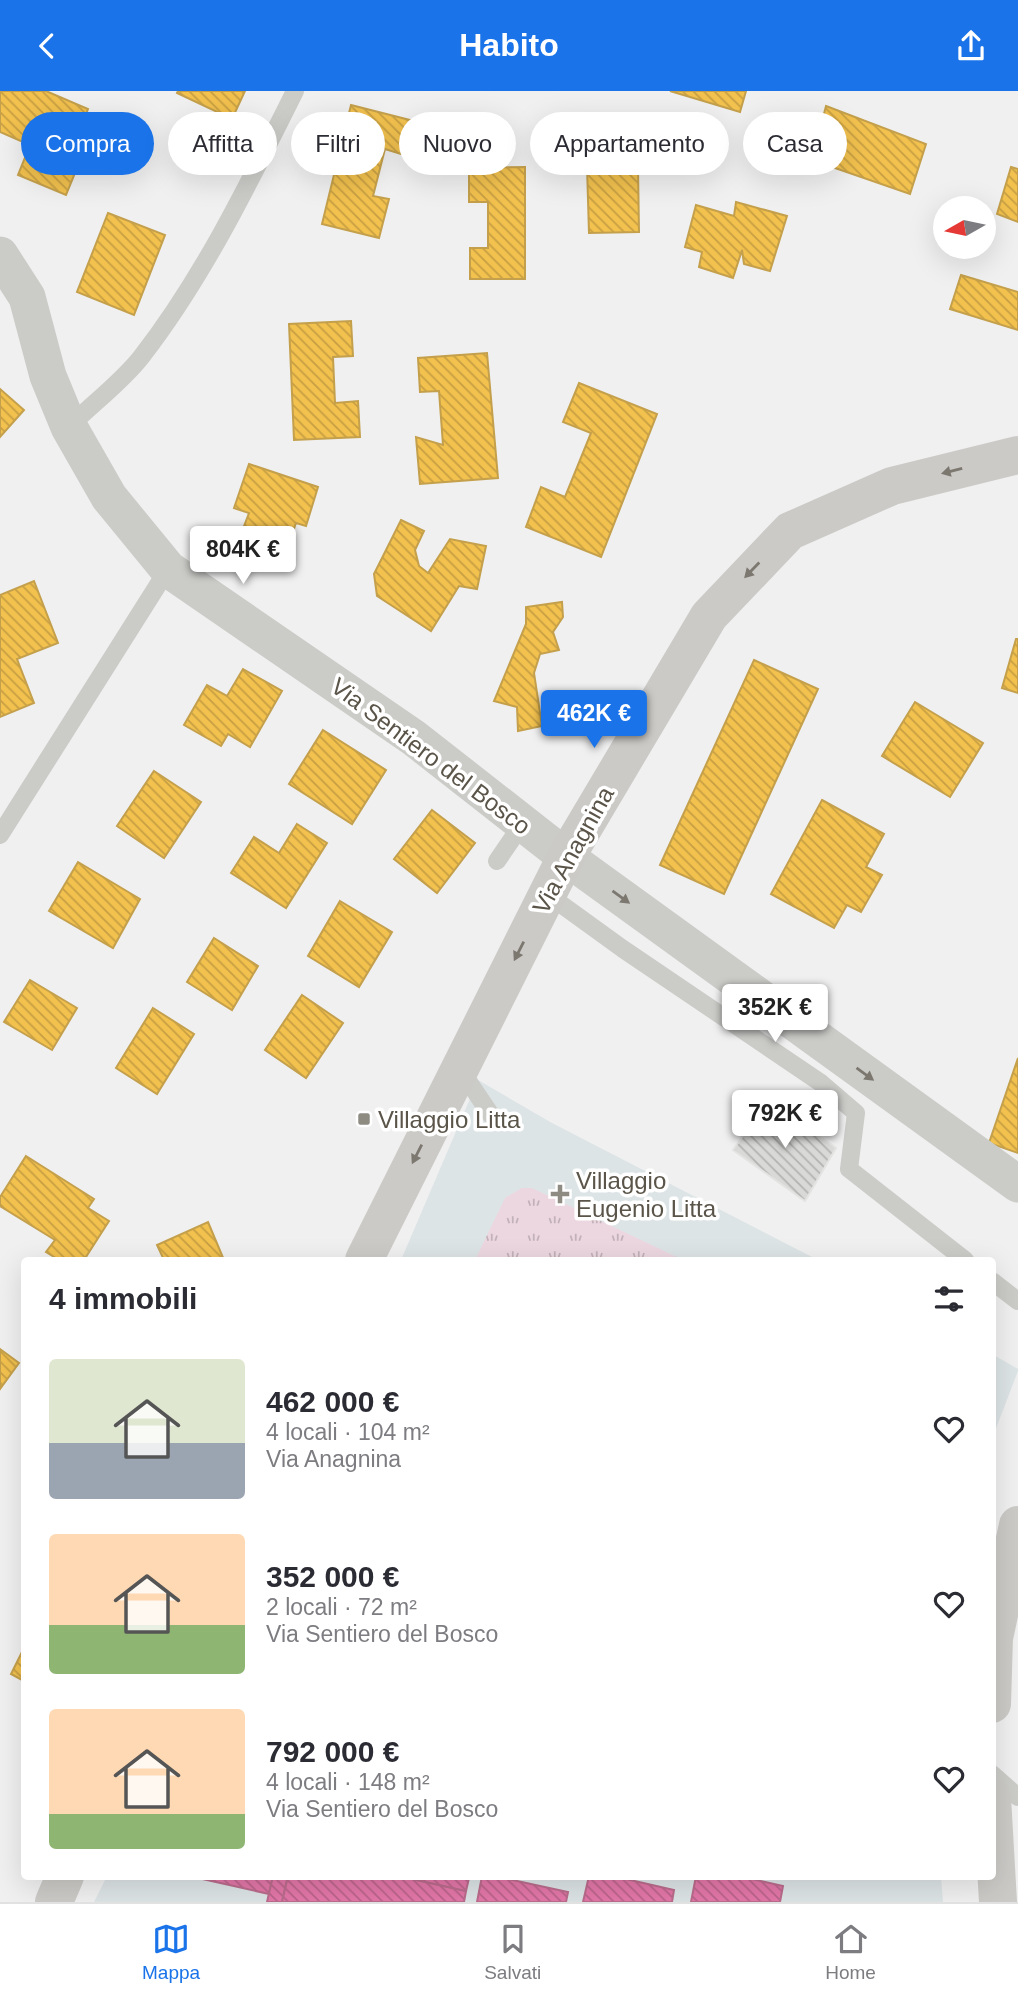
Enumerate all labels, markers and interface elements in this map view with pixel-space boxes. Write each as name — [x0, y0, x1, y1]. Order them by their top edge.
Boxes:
icon: back — [28, 27, 66, 65]
text: Habito — [459, 27, 559, 63]
icon: share — [952, 27, 990, 65]
chip: Compra — [21, 112, 154, 175]
chip: Affitta — [168, 112, 277, 175]
chip: Filtri — [291, 112, 385, 175]
chip: Nuovo — [399, 112, 516, 175]
chip: Appartamento — [530, 112, 729, 175]
chip: Casa — [743, 112, 847, 175]
north arrow — [933, 196, 996, 259]
map controls — [933, 196, 996, 259]
one-way arrow — [940, 466, 962, 477]
pin: 804K € — [186, 526, 300, 586]
text: 804K € — [206, 536, 280, 562]
one-way arrow — [744, 562, 761, 579]
street label: Via Sentiero del Bosco — [326, 672, 536, 840]
pin: 462K € — [537, 691, 651, 750]
text: 462K € — [557, 700, 631, 726]
street label: Via Anagnina — [527, 781, 619, 918]
one-way arrow — [612, 890, 630, 904]
one-way arrow — [514, 941, 525, 961]
pin: 352K € — [718, 985, 832, 1044]
text: 352K € — [738, 994, 812, 1020]
one-way arrow — [856, 1066, 874, 1080]
pin: 792K € — [728, 1091, 842, 1150]
text: 792K € — [748, 1100, 822, 1126]
place label: Villaggio Litta — [378, 1106, 521, 1133]
marker: Villaggio Litta — [356, 1111, 372, 1127]
one-way arrow — [412, 1144, 423, 1164]
place label: Villaggio Eugenio Litta — [576, 1167, 717, 1222]
marker: Villaggio Eugenio Litta — [550, 1184, 570, 1204]
icon: filters — [930, 1280, 968, 1318]
text: 4 immobili — [49, 1282, 197, 1315]
text: 462 000 € — [266, 1385, 399, 1418]
icon: home — [105, 1387, 189, 1471]
icon: heart — [930, 1410, 968, 1448]
text: 4 locali · 104 m² — [266, 1419, 430, 1445]
text: Via Anagnina — [266, 1446, 401, 1472]
text: 352 000 € — [266, 1560, 399, 1593]
icon: home — [105, 1562, 189, 1646]
icon: heart — [930, 1585, 968, 1623]
text: 2 locali · 72 m² — [266, 1594, 417, 1620]
text: Via Sentiero del Bosco — [266, 1621, 498, 1647]
text: 792 000 € — [266, 1735, 399, 1768]
icon: home — [105, 1737, 189, 1821]
icon: heart — [930, 1760, 968, 1798]
text: 4 locali · 148 m² — [266, 1769, 430, 1795]
text: Via Sentiero del Bosco — [266, 1796, 498, 1822]
tab: Mappa — [142, 1920, 200, 1984]
tab: Salvati — [484, 1920, 541, 1984]
tab: Home — [825, 1920, 876, 1984]

